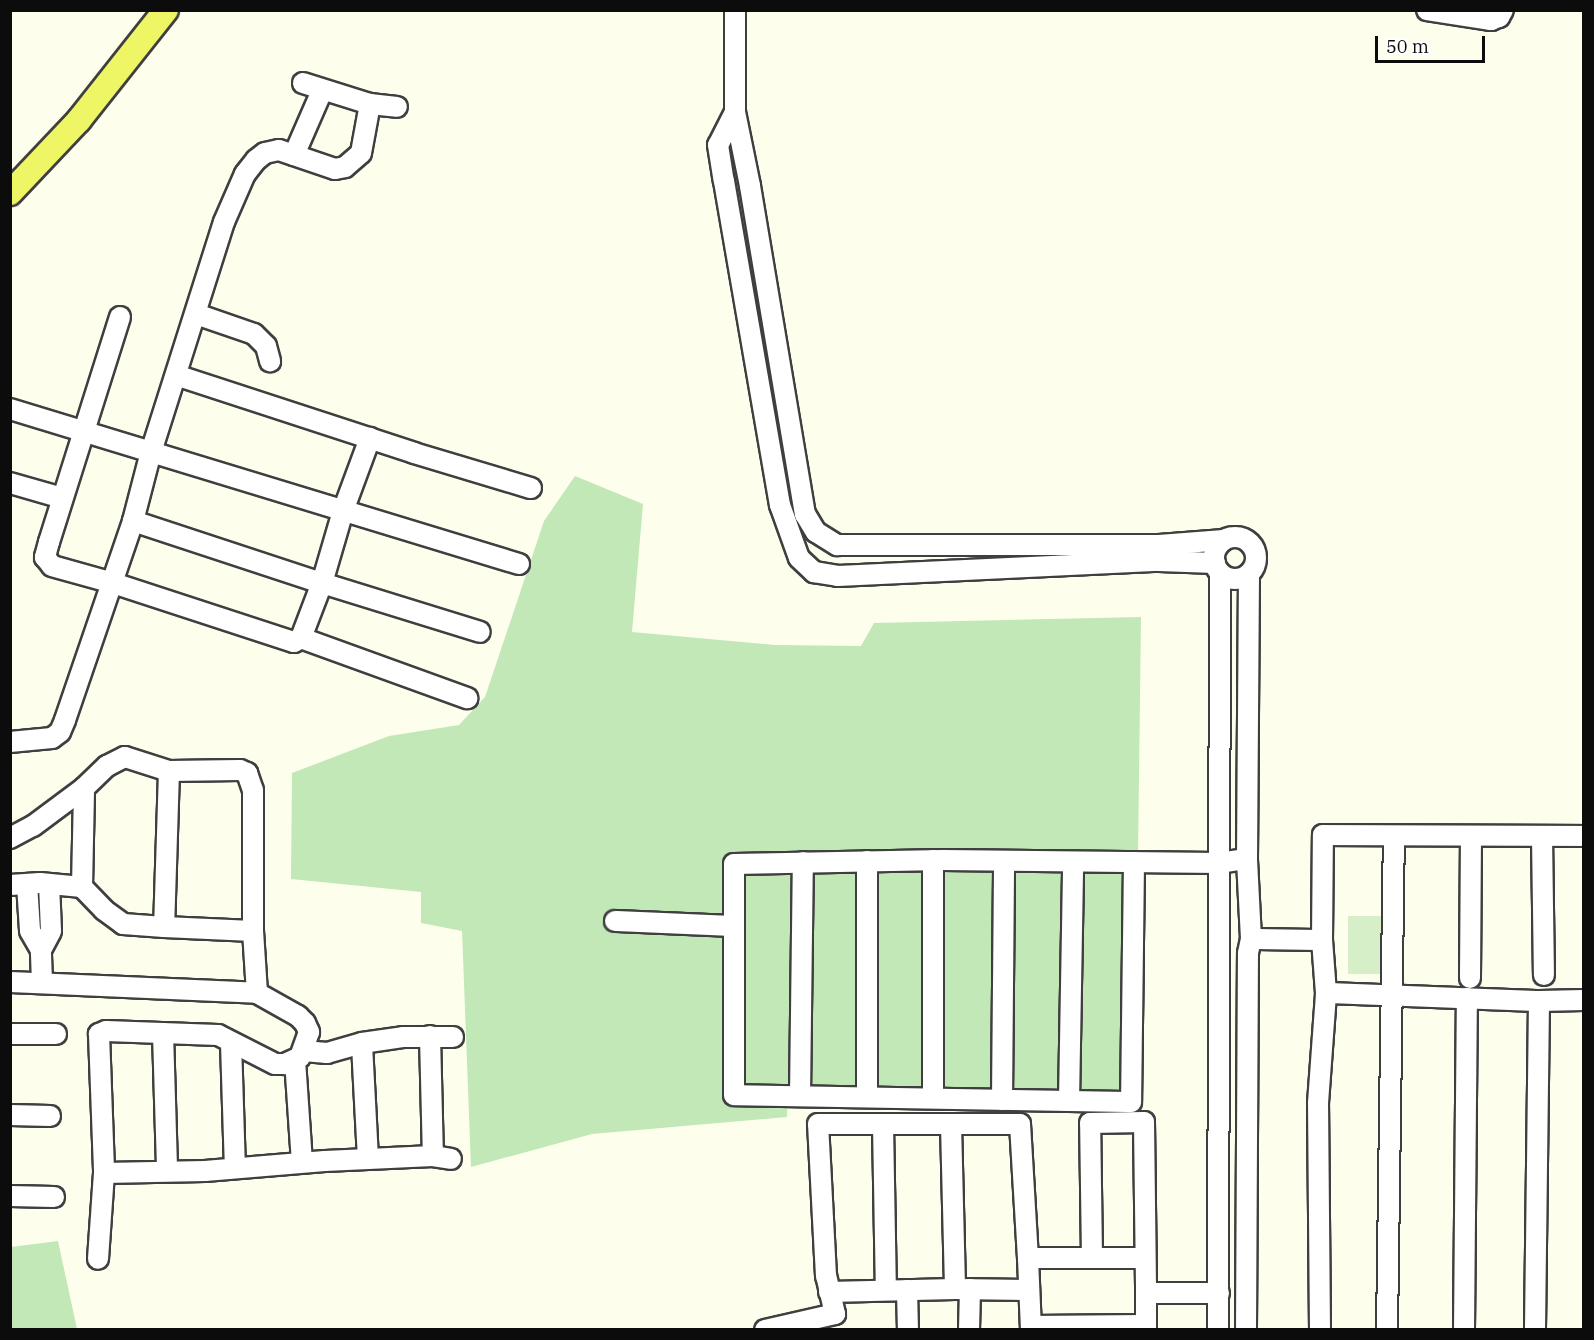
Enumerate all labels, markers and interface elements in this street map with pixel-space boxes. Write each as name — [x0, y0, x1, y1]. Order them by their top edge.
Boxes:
scale bar — [1378, 24, 1488, 62]
text: 50 m — [1386, 35, 1429, 58]

